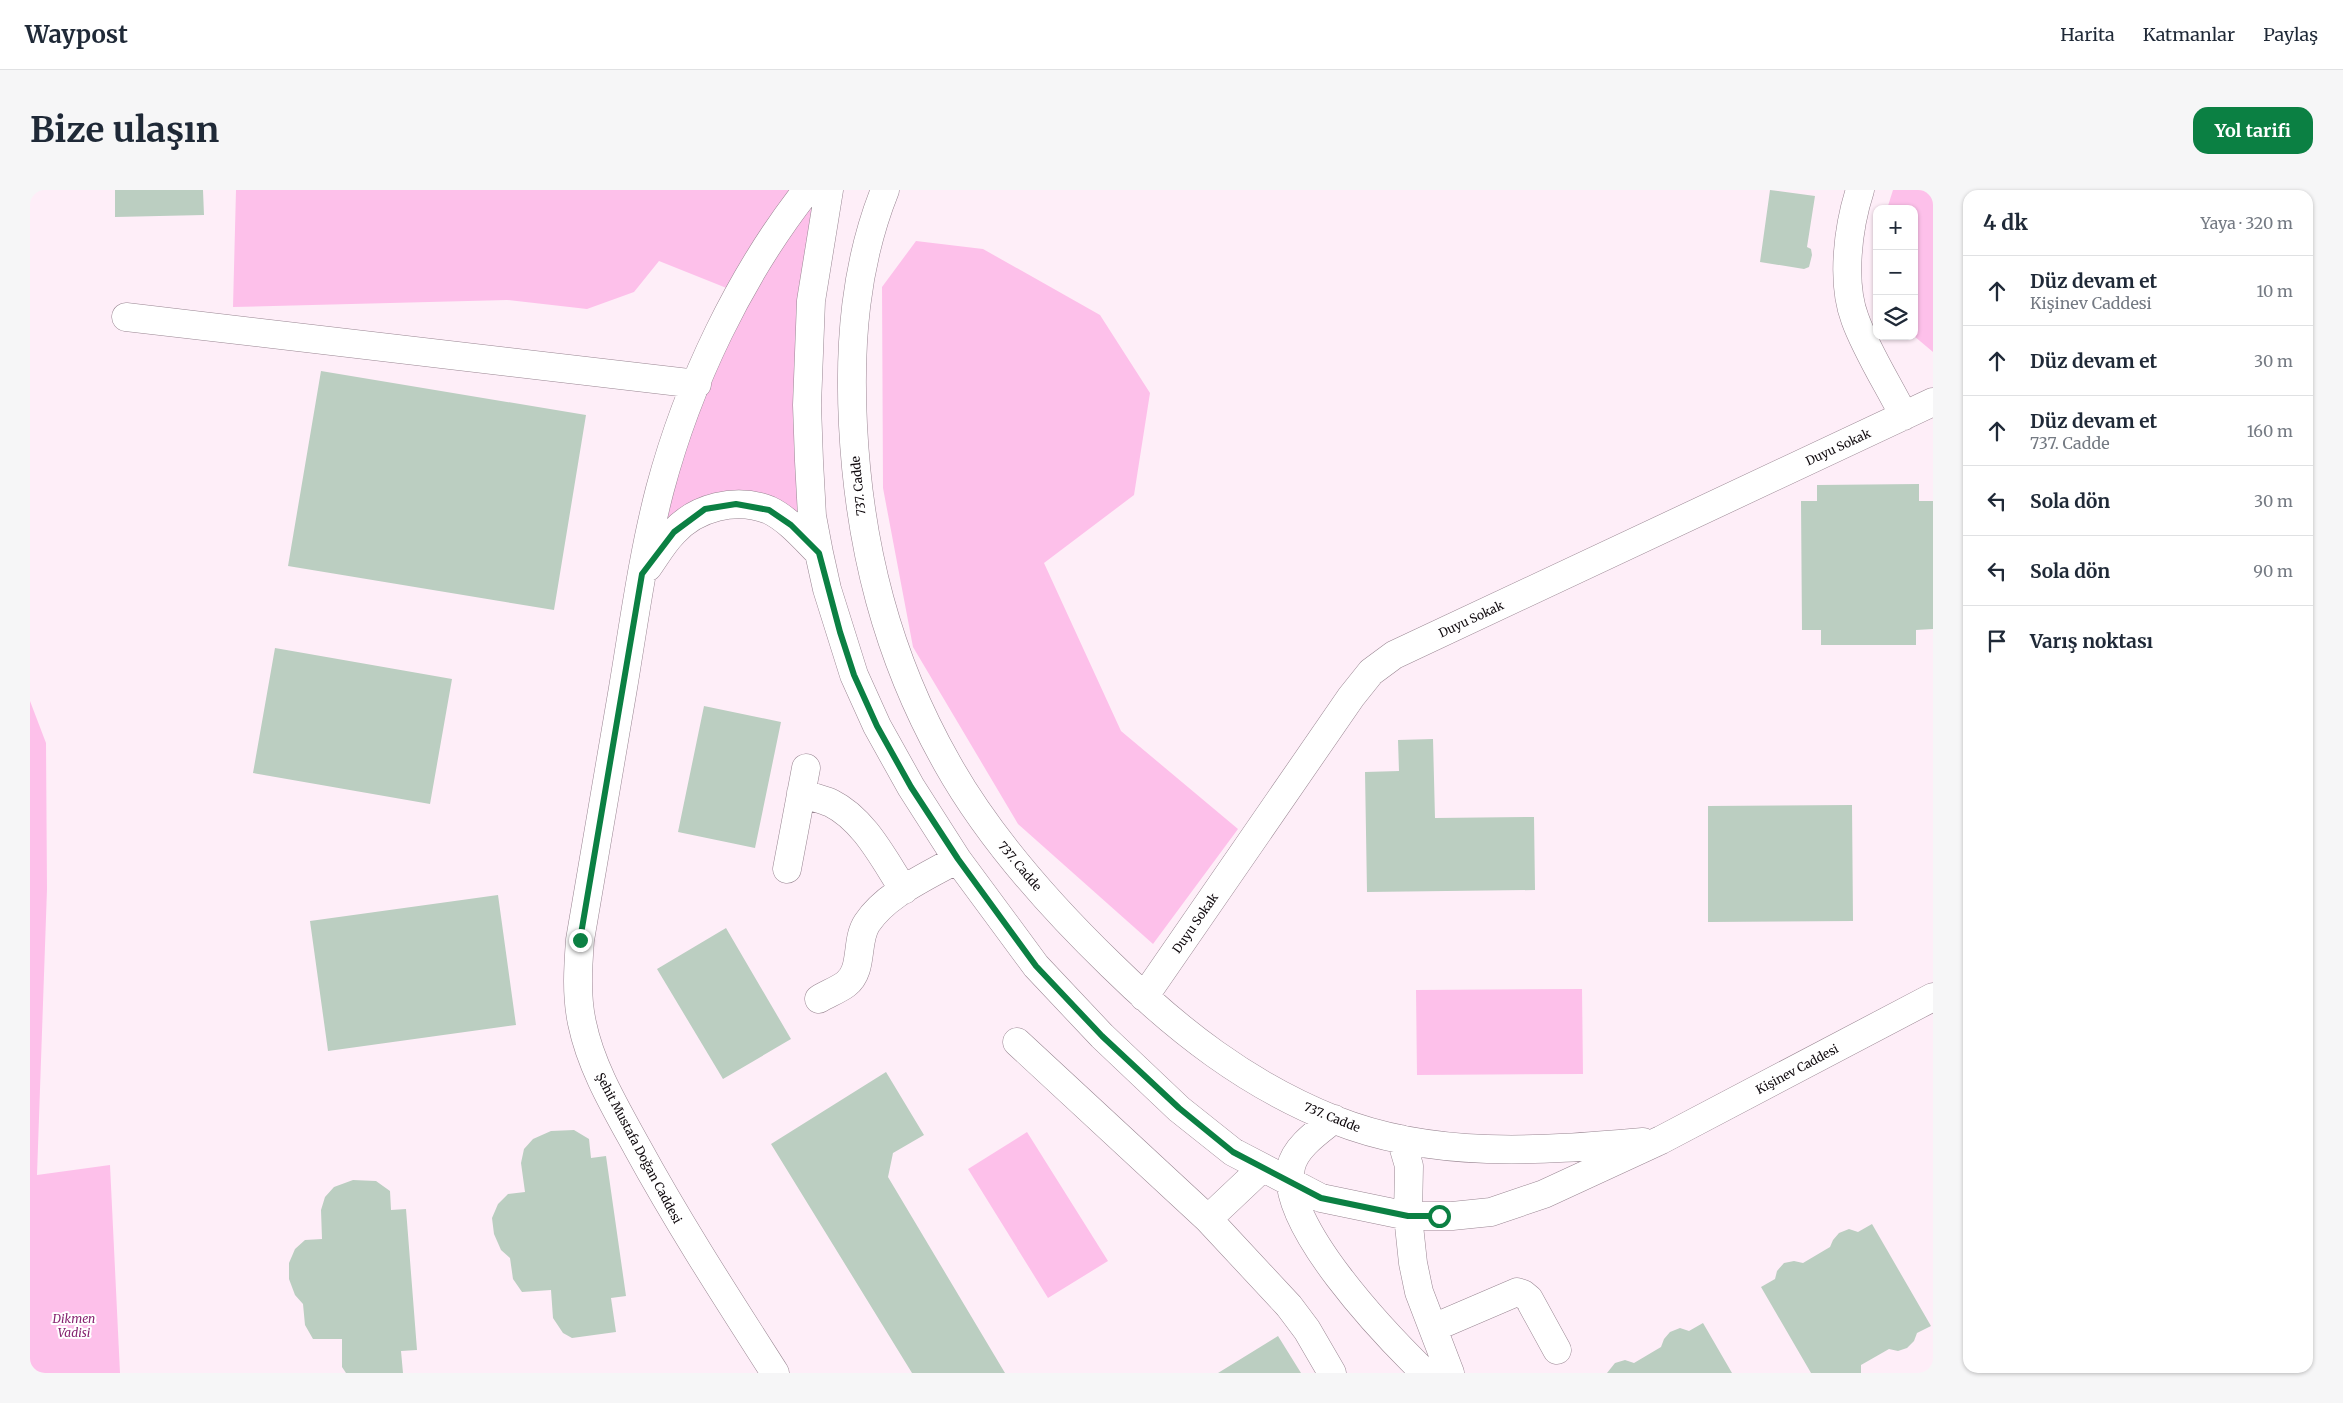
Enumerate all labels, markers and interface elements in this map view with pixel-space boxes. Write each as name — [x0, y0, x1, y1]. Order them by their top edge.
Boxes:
text: Waypost — [25, 19, 128, 50]
text: Harita — [2060, 23, 2115, 46]
text: Katmanlar — [2143, 23, 2235, 46]
text: Paylaş — [2263, 23, 2318, 46]
button: Yol tarifi — [2193, 107, 2313, 154]
text: Bize ulaşın — [30, 108, 219, 152]
map controls — [1873, 205, 1918, 340]
button: + — [1873, 205, 1918, 250]
text: 4 dk — [1983, 209, 2028, 236]
text: Yaya · 320 m — [2200, 213, 2293, 233]
button: − — [1873, 250, 1918, 295]
text: Düz devam et — [2030, 269, 2157, 293]
icon: ahead — [1983, 277, 2011, 305]
text: 10 m — [2256, 281, 2293, 301]
text: Kişinev Caddesi — [2030, 293, 2152, 313]
button: layers — [1873, 295, 1918, 340]
icon: ahead — [1983, 347, 2011, 375]
text: Düz devam et — [2030, 349, 2157, 373]
text: 30 m — [2254, 351, 2293, 371]
text: Düz devam et — [2030, 409, 2157, 433]
icon: ahead — [1983, 417, 2011, 445]
text: 160 m — [2247, 421, 2293, 441]
street label: Duyu Sokak — [1803, 425, 1873, 469]
text: 737. Cadde — [2030, 433, 2110, 453]
street label: 737. Cadde — [847, 456, 869, 516]
icon: left — [1983, 487, 2011, 515]
text: Sola dön — [2030, 489, 2110, 513]
text: 30 m — [2254, 491, 2293, 511]
icon: left — [1983, 557, 2011, 585]
text: Sola dön — [2030, 559, 2110, 583]
text: 90 m — [2253, 561, 2293, 581]
street label: Duyu Sokak — [1436, 597, 1506, 641]
icon: arrive — [1983, 627, 2011, 655]
text: Varış noktası — [2030, 629, 2153, 653]
street label: 737. Cadde — [995, 838, 1045, 894]
street label: Duyu Sokak — [1169, 890, 1221, 956]
route end — [569, 929, 592, 952]
street label: Kişinev Caddesi — [1753, 1041, 1841, 1097]
street label: Şehit Mustafa Doğan Caddesi — [593, 1070, 685, 1226]
street label: 737. Cadde — [1302, 1099, 1362, 1135]
route start — [1428, 1205, 1451, 1228]
park label: Dikmen Vadisi — [52, 1311, 95, 1340]

